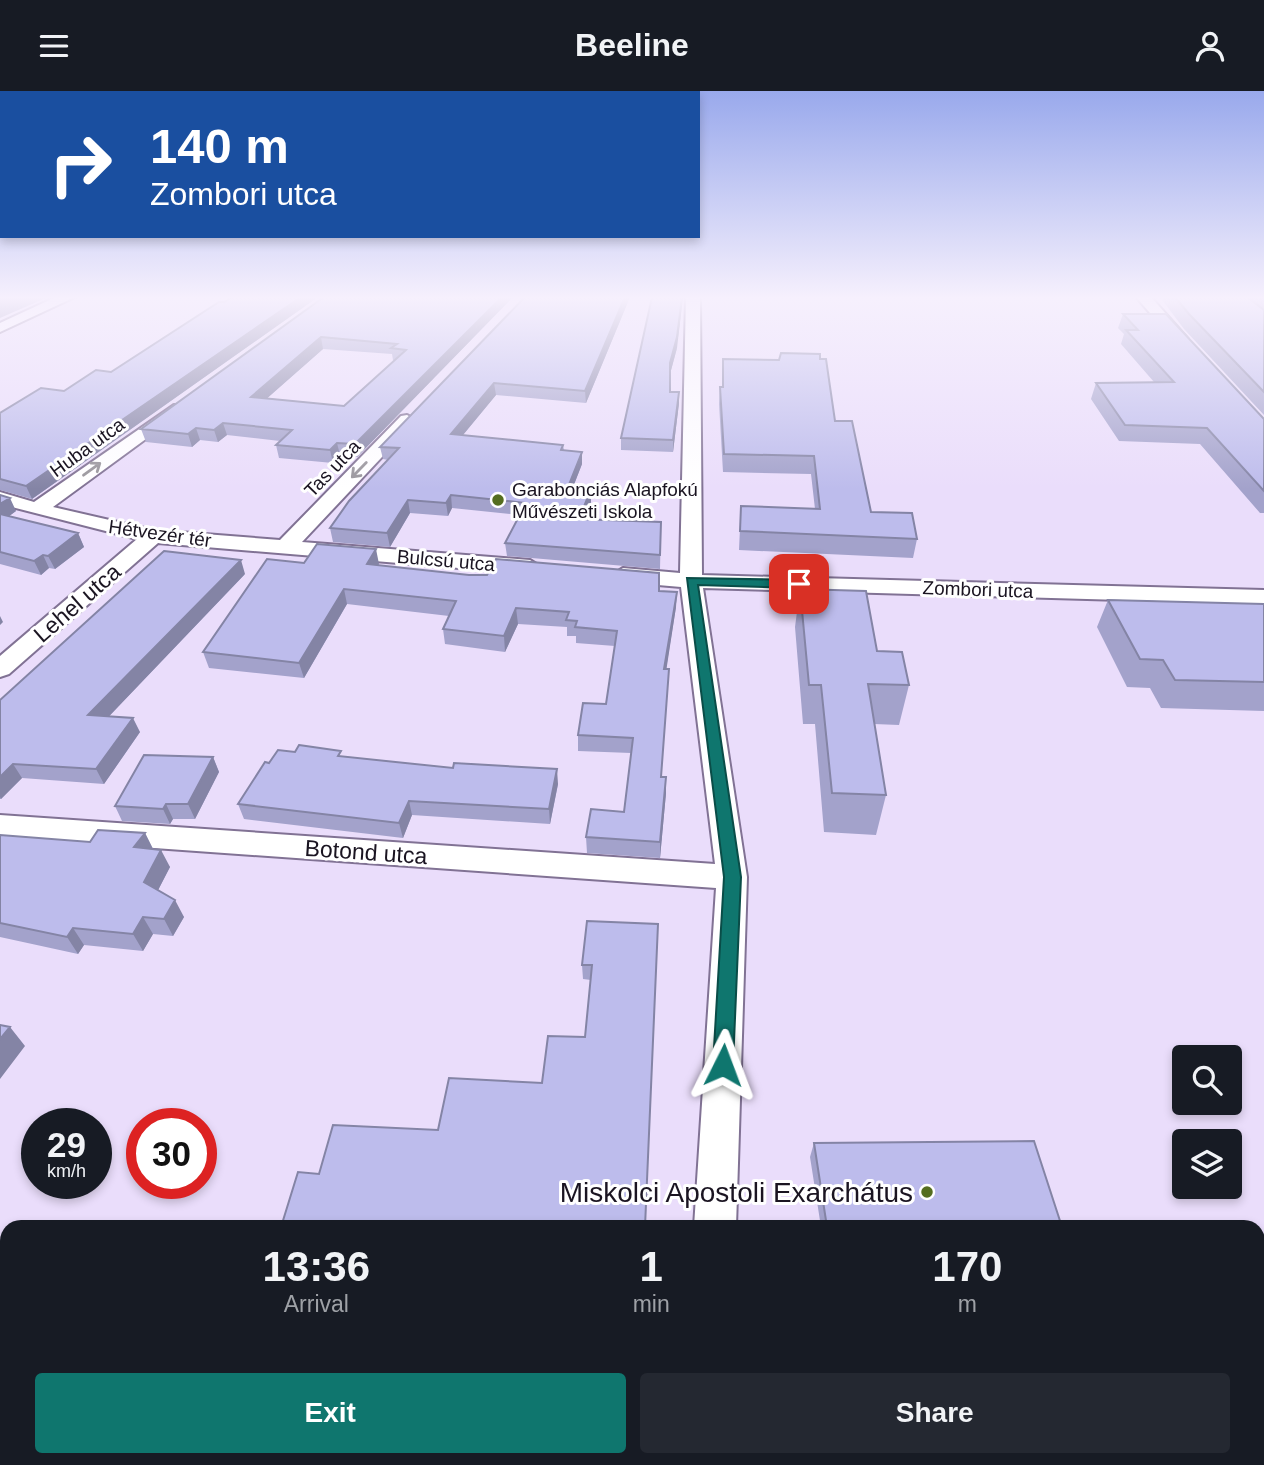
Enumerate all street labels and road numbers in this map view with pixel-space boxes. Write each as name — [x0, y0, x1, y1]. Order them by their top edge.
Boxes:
street label: Huba utca — [46, 413, 129, 481]
street label: Tas utca — [300, 435, 365, 501]
street label: Hétvezér tér — [107, 516, 213, 551]
street label: Bulcsú utca — [396, 546, 496, 575]
street label: Lehel utca — [28, 558, 126, 648]
street label: Zombori utca — [922, 577, 1034, 602]
street label: Botond utca — [304, 835, 428, 869]

